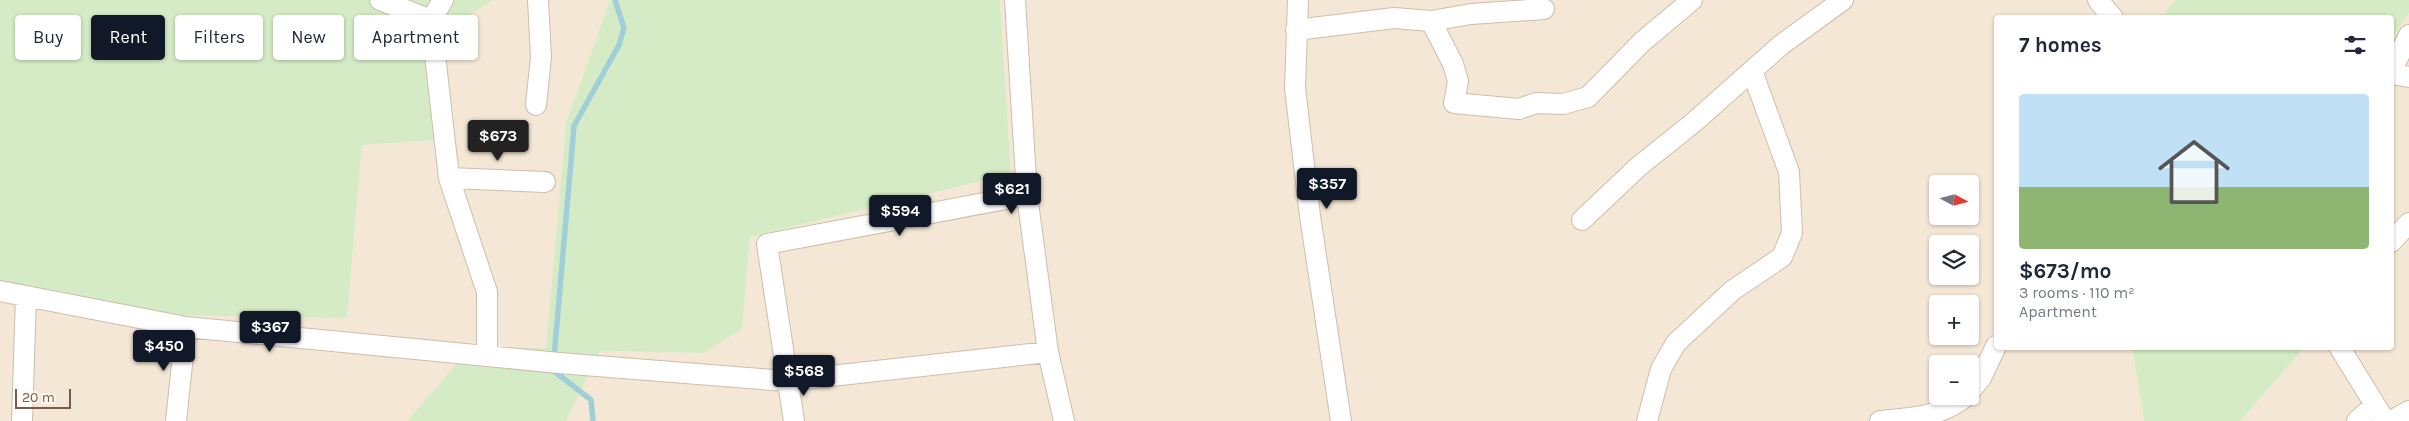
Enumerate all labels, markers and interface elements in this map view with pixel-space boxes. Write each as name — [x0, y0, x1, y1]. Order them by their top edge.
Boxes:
chip: Buy — [15, 15, 81, 60]
chip: Rent — [91, 15, 165, 60]
chip: Filters — [175, 15, 263, 60]
chip: New — [273, 15, 344, 60]
chip: Apartment — [354, 15, 478, 60]
icon: filters — [2341, 31, 2369, 59]
text: 7 homes — [2019, 33, 2102, 57]
pin: $673 — [468, 120, 528, 162]
text: $673 — [479, 126, 517, 145]
icon: home — [2149, 127, 2239, 217]
pin: $357 — [1297, 168, 1357, 210]
pin: $621 — [982, 172, 1042, 215]
text: $357 — [1308, 174, 1346, 193]
north arrow — [1929, 175, 1979, 225]
map controls — [1929, 175, 1979, 405]
text: $621 — [994, 179, 1030, 198]
pin: $594 — [870, 194, 930, 237]
text: $594 — [880, 201, 920, 220]
button: layers — [1929, 235, 1979, 285]
text: $673/mo — [2019, 259, 2111, 283]
text: 3 rooms · 110 m² — [2019, 283, 2135, 302]
button: + — [1929, 295, 1979, 345]
text: Apartment — [2019, 302, 2097, 321]
pin: $367 — [240, 310, 300, 353]
text: $367 — [251, 317, 289, 336]
pin: $450 — [134, 330, 194, 372]
text: $450 — [144, 336, 184, 355]
pin: $568 — [774, 354, 834, 397]
button: − — [1929, 355, 1979, 405]
text: $568 — [784, 361, 824, 380]
scale bar — [15, 386, 71, 409]
text: 20 m — [22, 389, 55, 406]

